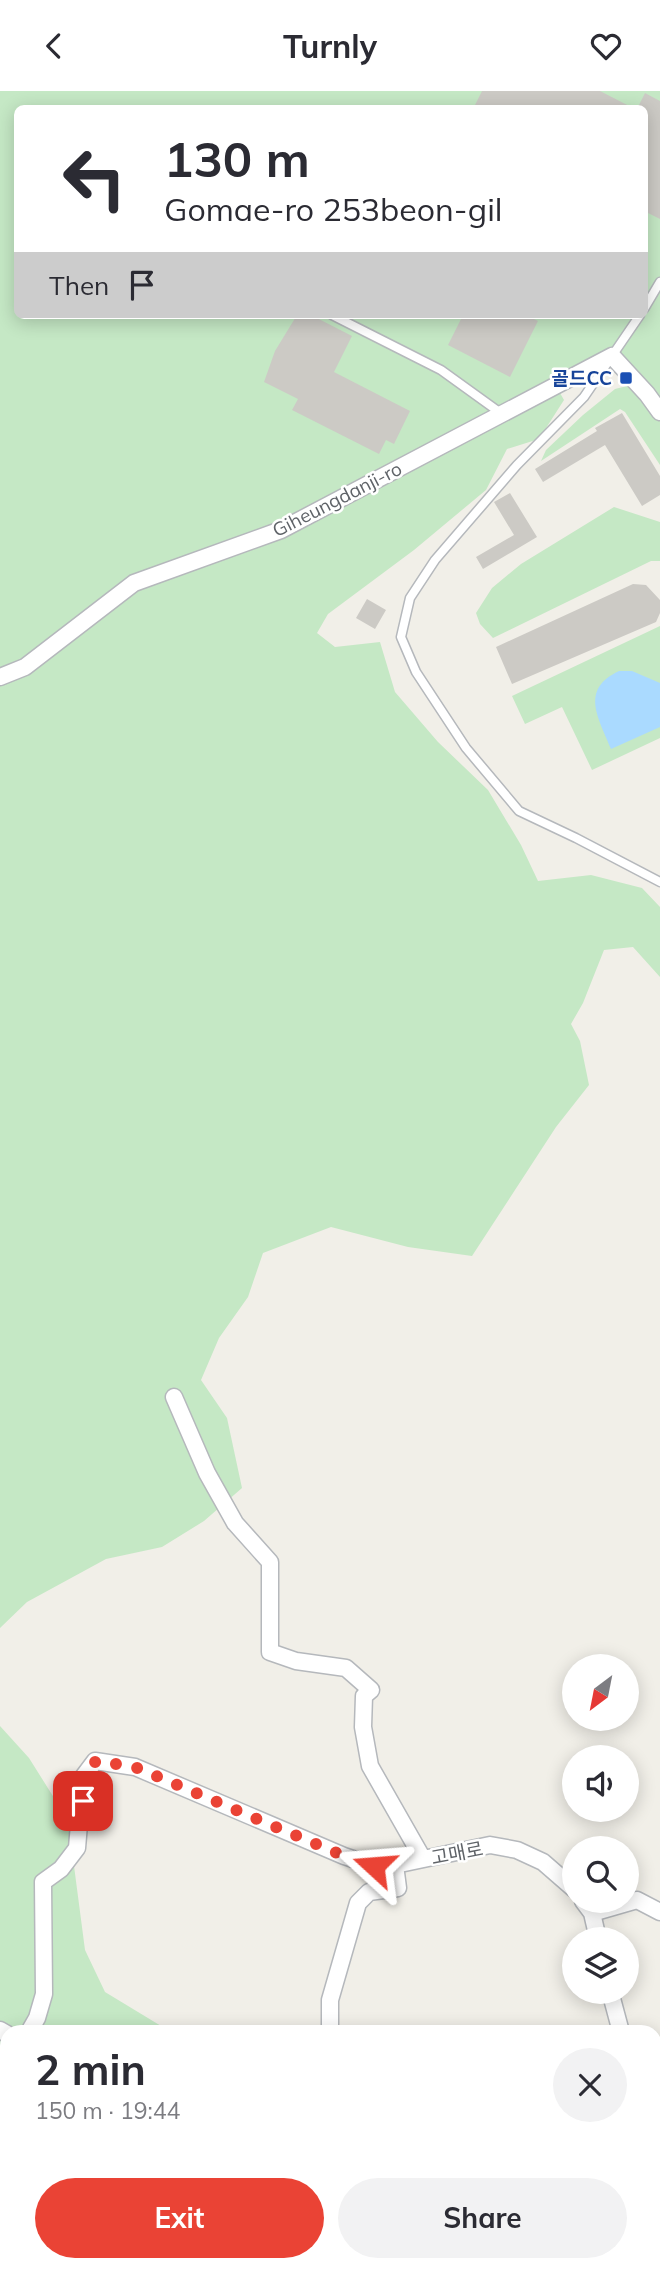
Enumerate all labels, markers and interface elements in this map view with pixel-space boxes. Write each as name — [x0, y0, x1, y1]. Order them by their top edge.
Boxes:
text: Turnly — [283, 26, 377, 66]
icon: back — [35, 27, 73, 65]
icon: heart — [587, 27, 625, 65]
text: 130 m — [164, 128, 310, 189]
icon: left — [49, 133, 140, 224]
text: Gomae-ro 253beon-gil — [164, 189, 502, 229]
icon: arrive — [123, 266, 161, 304]
text: Then — [49, 269, 109, 302]
place label: 골드CC — [551, 366, 612, 390]
marker: 골드CC — [618, 370, 634, 386]
street label: Giheungdanji-ro — [268, 456, 406, 542]
north arrow — [562, 1654, 639, 1731]
map controls — [562, 1654, 639, 2004]
button: sound — [562, 1745, 639, 1822]
pin — [53, 1771, 113, 1831]
icon: arrive — [64, 1782, 102, 1820]
position arrow — [337, 1829, 411, 1903]
street label: 고매로 — [429, 1836, 485, 1870]
button: search — [562, 1836, 639, 1913]
button: layers — [562, 1927, 639, 2004]
text: 2 min — [35, 2043, 146, 2096]
button: close — [553, 2048, 627, 2122]
text: 150 m · 19:44 — [35, 2096, 180, 2125]
button: Exit — [35, 2178, 324, 2258]
button: Share — [338, 2178, 627, 2258]

